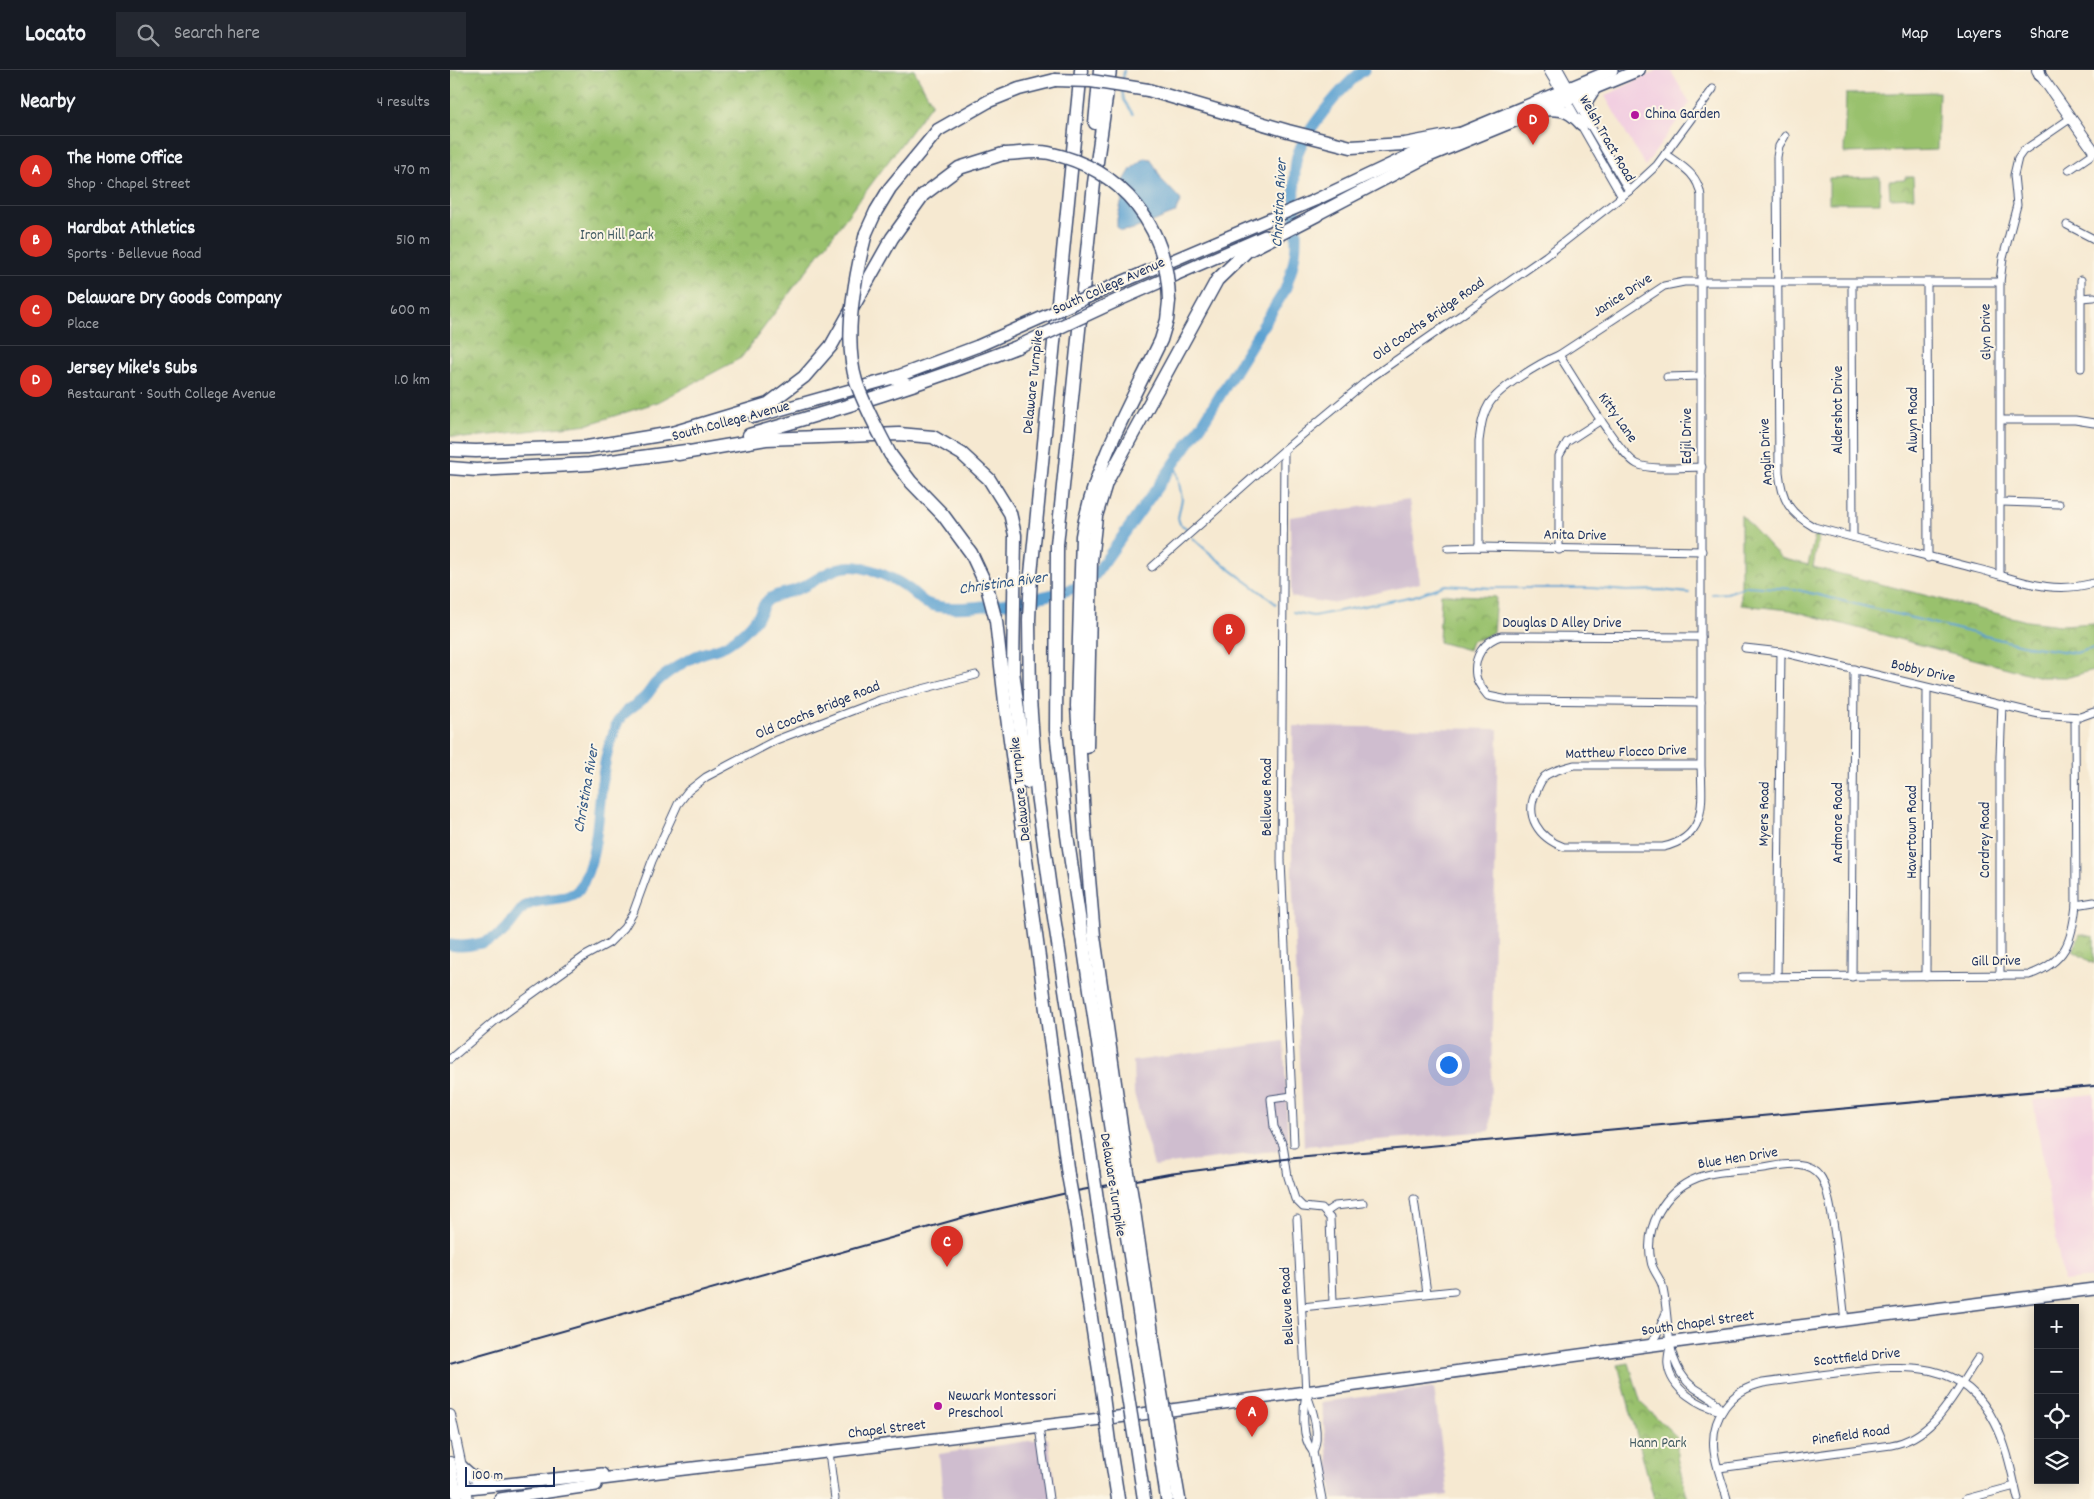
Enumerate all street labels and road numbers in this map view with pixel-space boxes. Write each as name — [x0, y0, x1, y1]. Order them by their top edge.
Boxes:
street label: Welsh Tract Road — [1572, 91, 1640, 187]
street label: South College Avenue — [1049, 252, 1169, 322]
street label: Janice Drive — [1589, 268, 1657, 324]
street label: Old Coochs Bridge Road — [1368, 273, 1490, 367]
street label: Glyn Drive — [1976, 303, 1998, 360]
street label: Delaware Turnpike — [1018, 328, 1050, 435]
street label: Aldershot Drive — [1828, 365, 1850, 454]
street label: Alwyn Road — [1903, 387, 1925, 453]
street label: Kitty Lane — [1592, 388, 1643, 448]
street label: South College Avenue — [670, 396, 793, 448]
street label: Edjil Drive — [1677, 407, 1699, 464]
street label: Anglin Drive — [1754, 417, 1780, 486]
street label: Anita Drive — [1543, 524, 1607, 548]
street label: Douglas D Alley Drive — [1502, 613, 1622, 635]
street label: Bobby Drive — [1889, 654, 1958, 690]
street label: Old Coochs Bridge Road — [752, 676, 884, 746]
street label: Delaware Turnpike — [1005, 735, 1037, 842]
street label: Matthew Flocco Drive — [1565, 740, 1687, 766]
street label: Bellevue Road — [1257, 758, 1279, 836]
street label: Myers Road — [1753, 781, 1777, 847]
street label: Ardmore Road — [1828, 782, 1850, 864]
street label: Havertown Road — [1902, 785, 1924, 879]
street label: Cordrey Road — [1975, 802, 1997, 878]
street label: Gill Drive — [1971, 951, 2021, 973]
street label: Delaware Turnpike — [1093, 1132, 1131, 1239]
street label: Blue Hen Drive — [1696, 1142, 1780, 1176]
street label: Bellevue Road — [1275, 1266, 1301, 1346]
street label: South Chapel Street — [1640, 1305, 1756, 1343]
street label: Scottfield Drive — [1813, 1342, 1902, 1373]
street label: Chapel Street — [847, 1414, 928, 1446]
street label: Pinefield Road — [1810, 1420, 1892, 1452]

